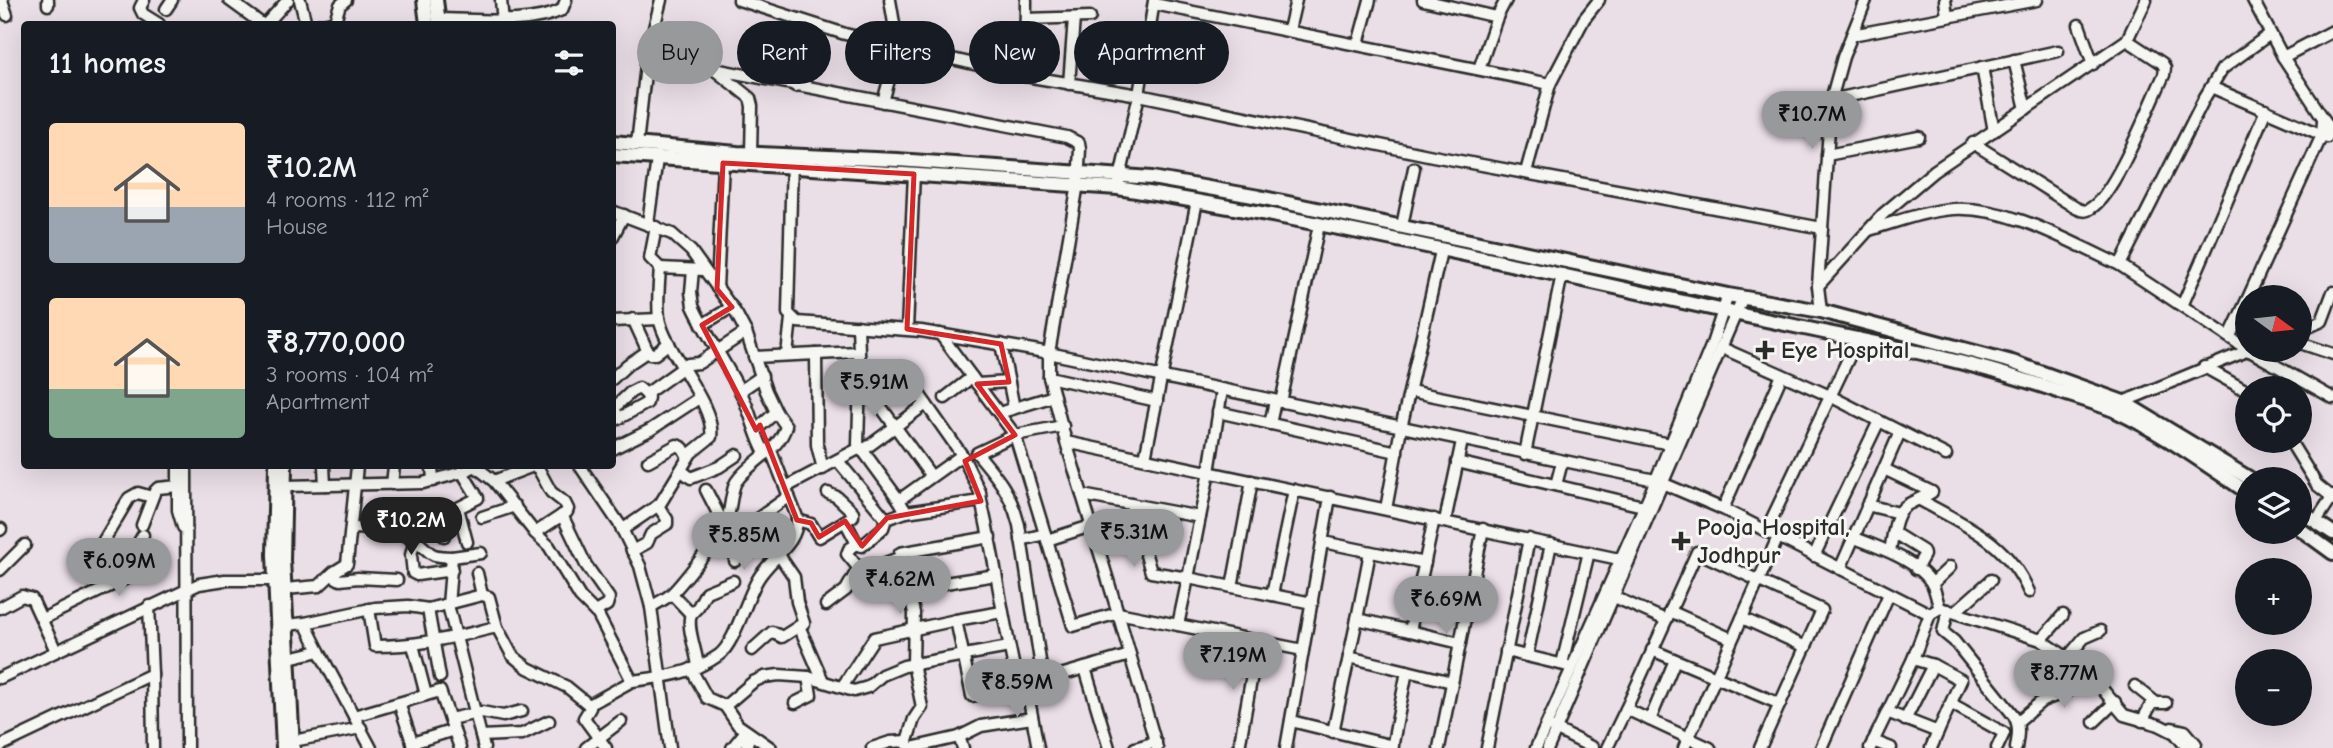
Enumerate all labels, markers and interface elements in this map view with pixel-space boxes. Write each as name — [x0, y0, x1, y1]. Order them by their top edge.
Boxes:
chip: Buy — [637, 21, 723, 84]
chip: Rent — [737, 21, 831, 84]
chip: Filters — [845, 21, 955, 84]
chip: New — [969, 21, 1060, 84]
chip: Apartment — [1074, 21, 1229, 84]
icon: filters — [550, 44, 588, 82]
text: 11 homes — [49, 46, 166, 81]
pin: ₹10.7M — [1755, 92, 1869, 151]
text: ₹10.7M — [1778, 100, 1846, 127]
text: ₹10.2M — [266, 150, 357, 185]
icon: home — [105, 151, 189, 235]
text: 4 rooms · 112 m² — [266, 186, 429, 213]
text: House — [266, 213, 328, 240]
north arrow — [2235, 285, 2312, 362]
map controls — [2235, 285, 2312, 726]
text: ₹8,770,000 — [266, 325, 406, 360]
icon: home — [105, 326, 189, 410]
place label: Eye Hospital — [1781, 336, 1909, 364]
marker: Eye Hospital — [1755, 340, 1775, 360]
pin: ₹5.91M — [817, 360, 931, 419]
text: 3 rooms · 104 m² — [266, 361, 433, 388]
text: ₹5.91M — [839, 368, 909, 395]
button: locate — [2235, 376, 2312, 453]
text: Apartment — [266, 388, 369, 415]
button: layers — [2235, 467, 2312, 544]
pin: ₹10.2M — [354, 498, 468, 557]
text: ₹10.2M — [376, 506, 446, 533]
pin: ₹5.31M — [1077, 510, 1191, 569]
pin: ₹5.85M — [687, 512, 801, 572]
place label: Pooja Hospital, Jodhpur — [1697, 513, 1850, 569]
text: ₹5.31M — [1100, 518, 1168, 545]
text: ₹5.85M — [708, 521, 780, 548]
marker: Pooja Hospital, Jodhpur — [1671, 531, 1691, 551]
pin: ₹6.09M — [62, 538, 176, 598]
text: ₹6.09M — [82, 547, 156, 574]
pin: ₹4.62M — [843, 556, 957, 616]
button: + — [2235, 558, 2312, 635]
text: ₹4.62M — [865, 565, 935, 592]
pin: ₹6.69M — [1389, 576, 1503, 636]
text: ₹6.69M — [1410, 585, 1482, 612]
pin: ₹7.19M — [1176, 632, 1290, 692]
text: ₹7.19M — [1199, 641, 1267, 668]
button: − — [2235, 649, 2312, 726]
pin: ₹8.77M — [2007, 650, 2121, 710]
text: ₹8.77M — [2030, 659, 2098, 686]
pin: ₹8.59M — [960, 660, 1074, 719]
text: ₹8.59M — [981, 668, 1053, 695]

